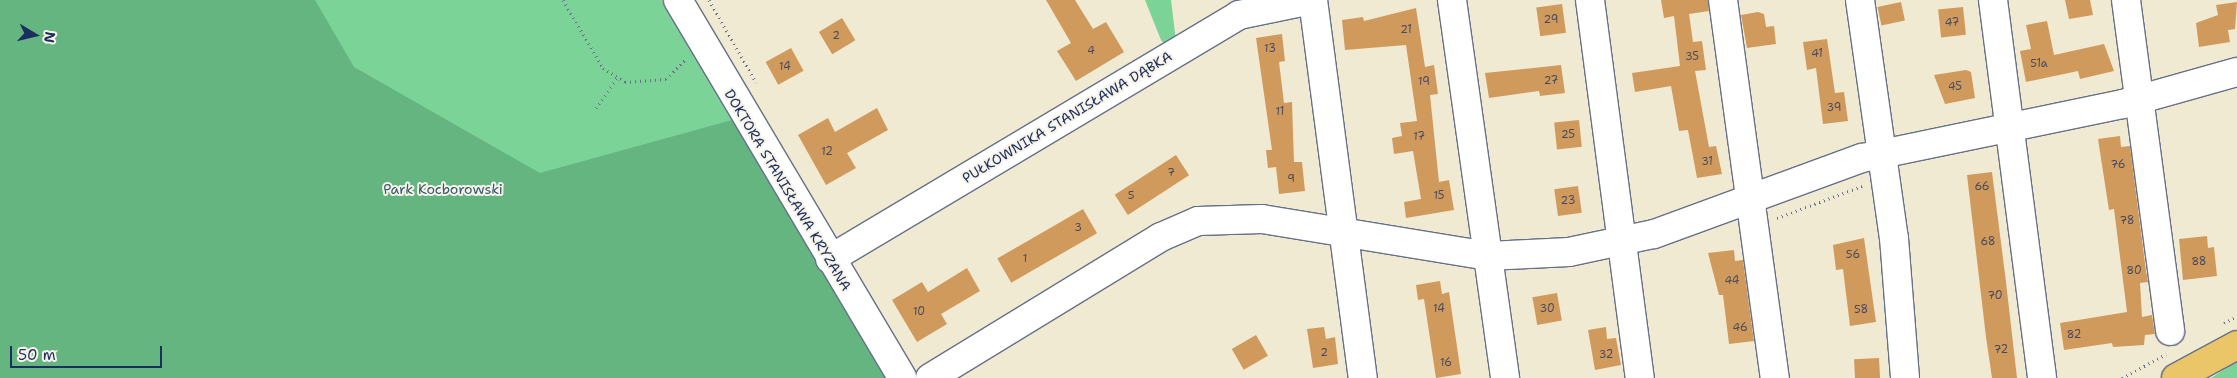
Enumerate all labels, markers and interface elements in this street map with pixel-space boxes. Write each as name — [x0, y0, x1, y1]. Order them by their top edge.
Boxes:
north arrow — [10, 10, 60, 60]
house number: 29 — [1544, 13, 1558, 27]
house number: 47 — [1945, 16, 1959, 30]
house number: 21 — [1400, 23, 1412, 37]
house number: 2 — [832, 29, 840, 43]
text: N — [40, 30, 60, 44]
house number: 13 — [1264, 42, 1276, 56]
house number: 4 — [1087, 44, 1095, 58]
house number: 41 — [1811, 47, 1823, 61]
street label: PUŁKOWNIKA STANISŁAWA DĄBKA — [959, 48, 1175, 186]
house number: 35 — [1685, 50, 1699, 64]
house number: 51a — [2030, 57, 2048, 71]
house number: 14 — [779, 60, 791, 74]
house number: 27 — [1544, 74, 1558, 88]
house number: 19 — [1418, 75, 1430, 89]
house number: 45 — [1948, 80, 1962, 94]
street label: DOKTORA STANISŁAWA KRYZANA — [721, 86, 855, 294]
house number: 39 — [1827, 101, 1841, 115]
house number: 11 — [1276, 105, 1284, 119]
house number: 25 — [1561, 128, 1575, 142]
house number: 17 — [1413, 130, 1425, 144]
house number: 12 — [821, 145, 833, 159]
house number: 31 — [1701, 155, 1713, 169]
house number: 76 — [2111, 158, 2125, 172]
house number: 7 — [1167, 166, 1175, 180]
house number: 9 — [1287, 172, 1295, 186]
house number: 66 — [1974, 180, 1990, 194]
park label: Park Kocborowski — [383, 181, 503, 197]
house number: 5 — [1128, 189, 1134, 203]
house number: 15 — [1433, 189, 1445, 203]
house number: 23 — [1561, 194, 1575, 208]
house number: 78 — [2120, 214, 2134, 228]
house number: 3 — [1074, 221, 1082, 235]
house number: 68 — [1981, 235, 1995, 249]
house number: 56 — [1846, 248, 1860, 262]
house number: 1 — [1023, 252, 1027, 266]
house number: 88 — [2191, 255, 2207, 269]
house number: 80 — [2126, 264, 2142, 278]
house number: 44 — [1724, 274, 1740, 288]
house number: 70 — [1987, 289, 2003, 303]
house number: 14 — [1433, 302, 1445, 316]
house number: 30 — [1539, 302, 1555, 316]
house number: 58 — [1854, 303, 1868, 317]
house number: 10 — [913, 305, 925, 319]
house number: 46 — [1732, 321, 1748, 335]
house number: 82 — [2067, 328, 2081, 342]
scale bar — [12, 336, 165, 368]
house number: 72 — [1994, 343, 2008, 357]
text: 50 m — [18, 345, 56, 365]
house number: 2 — [1320, 346, 1328, 360]
house number: 32 — [1599, 348, 1613, 362]
house number: 16 — [1440, 356, 1452, 370]

